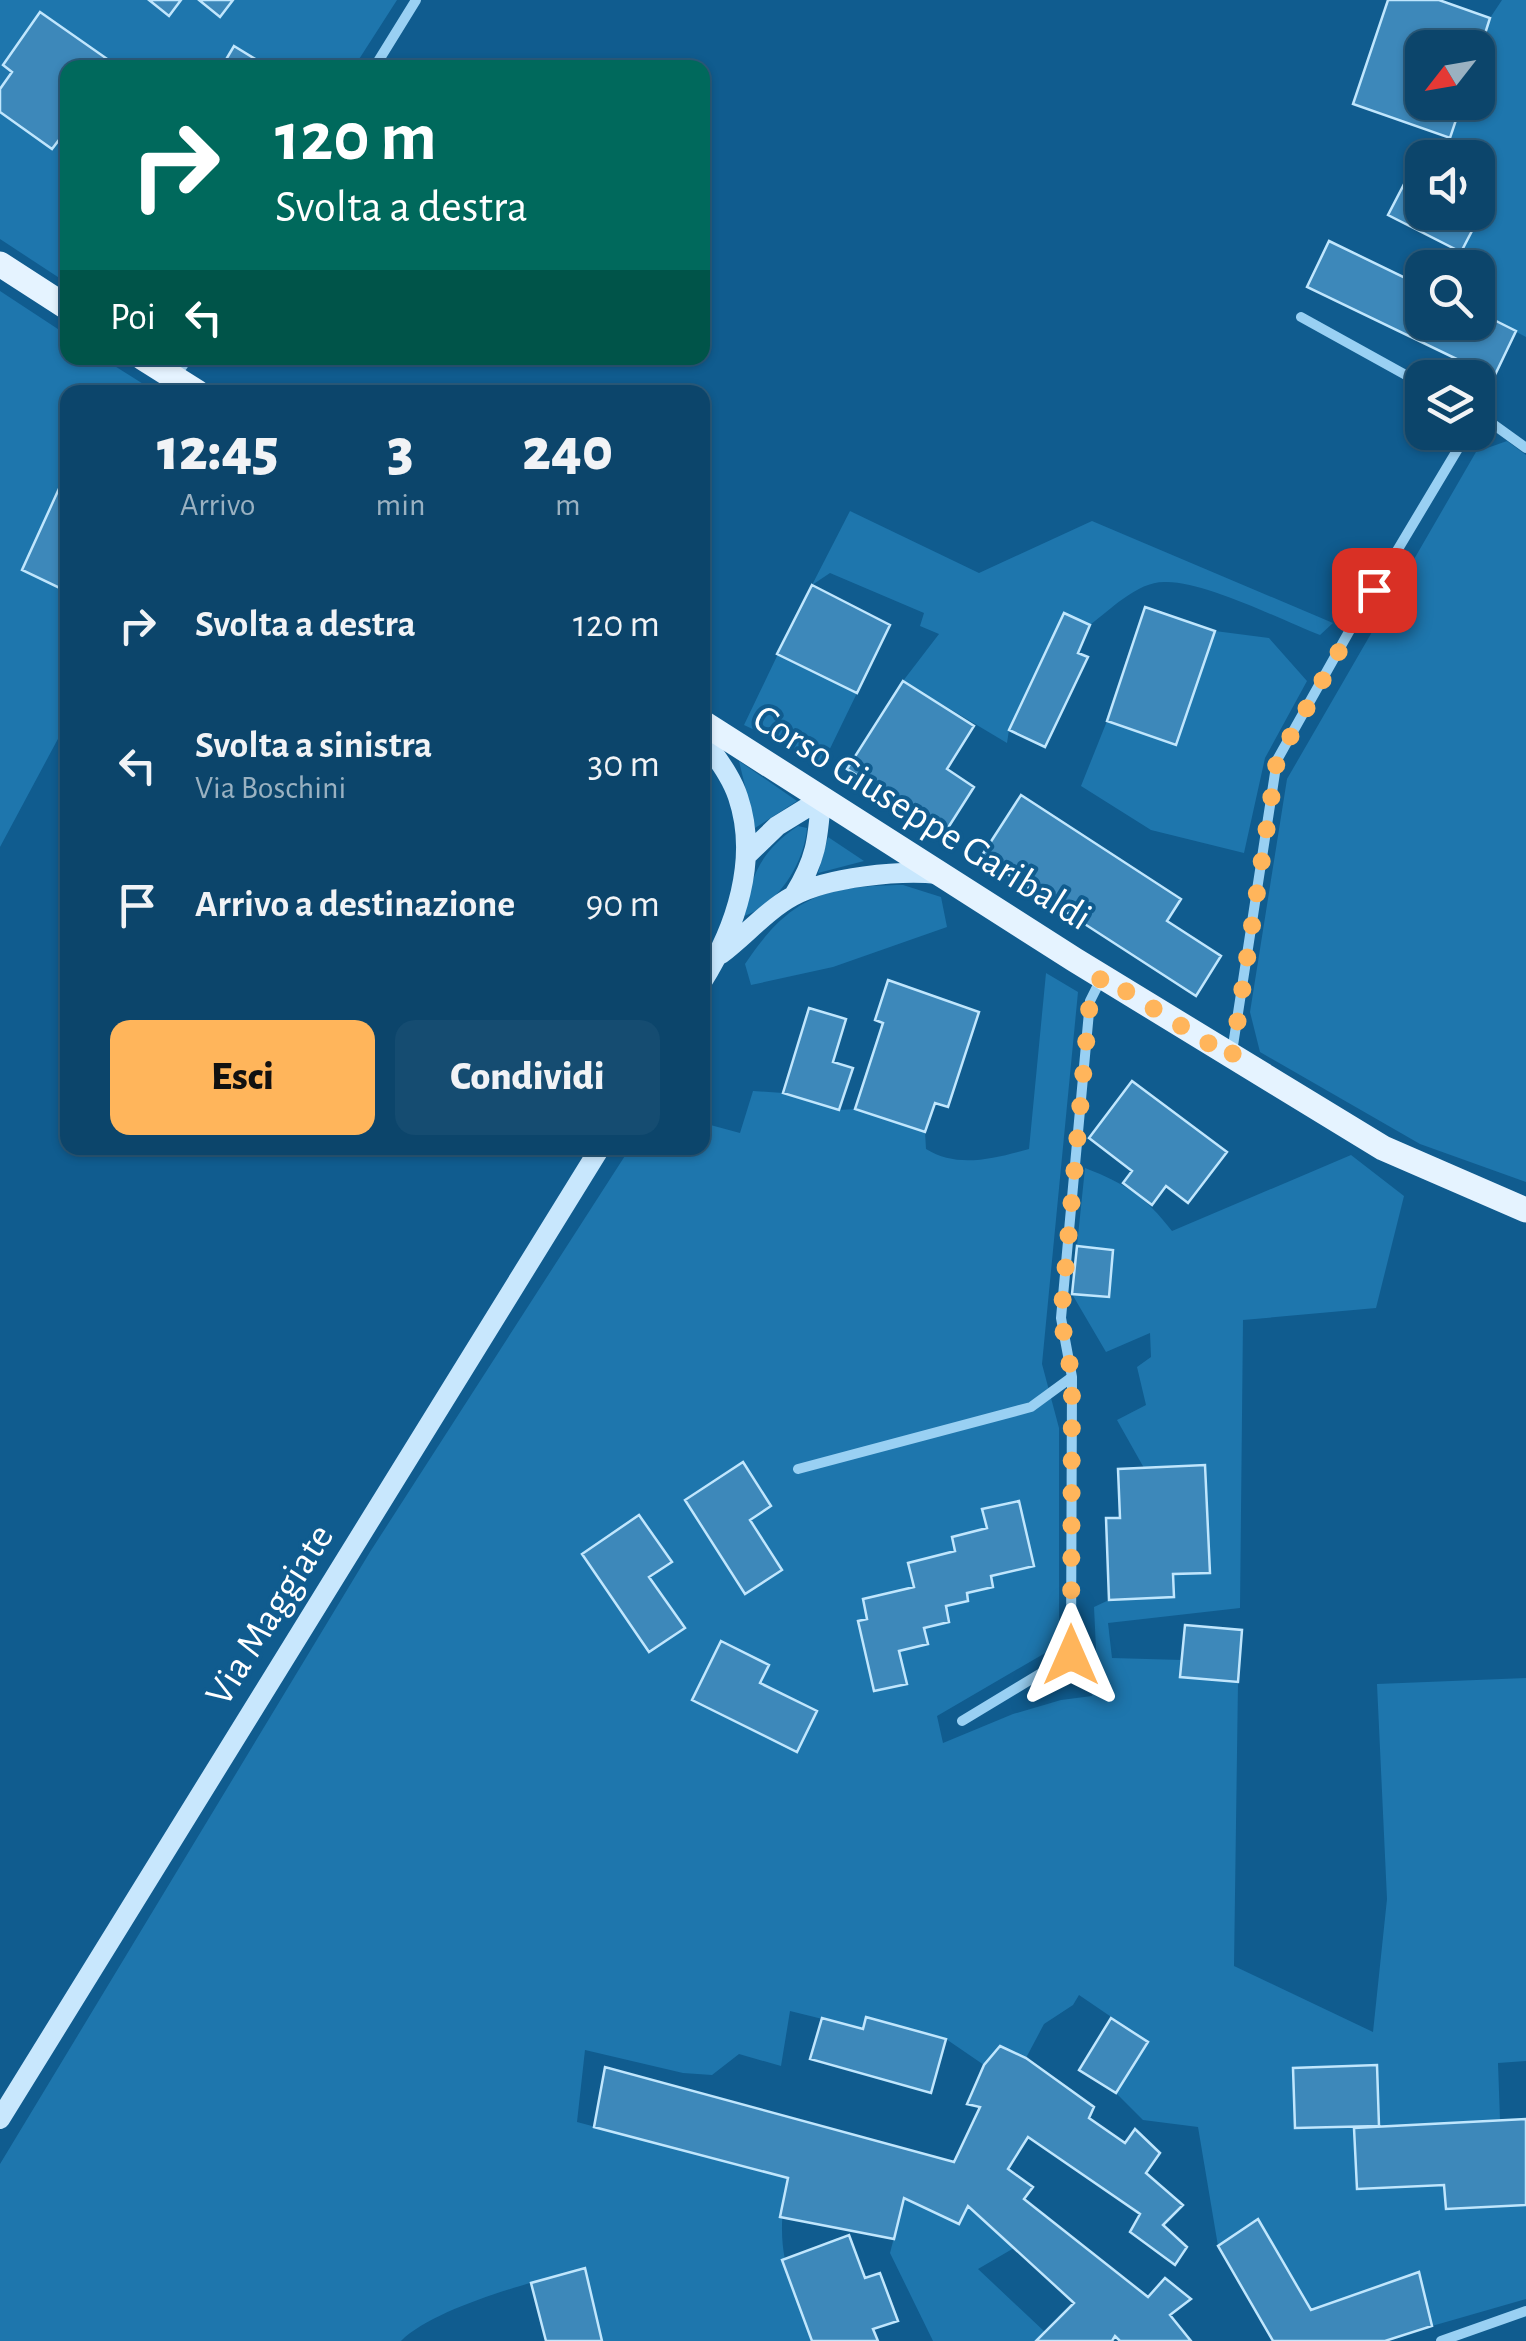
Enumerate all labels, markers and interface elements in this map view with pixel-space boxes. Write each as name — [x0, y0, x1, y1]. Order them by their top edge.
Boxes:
north arrow — [1405, 30, 1495, 120]
map controls — [1405, 30, 1495, 450]
icon: right — [110, 100, 240, 230]
text: 120 m — [275, 103, 437, 173]
button: sound — [1405, 140, 1495, 230]
text: Svolta a destra — [275, 185, 528, 230]
button: search — [1405, 250, 1495, 340]
icon: left — [176, 290, 231, 345]
text: Poi — [110, 299, 156, 337]
button: layers — [1405, 360, 1495, 450]
text: 12:45 — [157, 421, 279, 481]
text: 3 — [387, 421, 414, 481]
text: 240 — [522, 421, 613, 481]
text: Arrivo — [180, 489, 255, 521]
text: min — [376, 489, 425, 521]
text: m — [555, 489, 580, 521]
pin — [1332, 548, 1417, 633]
icon: arrive — [1347, 563, 1402, 618]
icon: right — [110, 598, 165, 653]
text: Svolta a destra — [195, 606, 416, 644]
text: 120 m — [573, 606, 660, 644]
street label: Corso Giuseppe Garibaldi — [746, 698, 1098, 938]
text: Svolta a sinistra — [195, 727, 432, 765]
icon: left — [110, 738, 165, 793]
text: 30 m — [588, 746, 660, 784]
text: Via Boschini — [195, 772, 346, 804]
icon: arrive — [110, 878, 165, 933]
text: Arrivo a destinazione — [195, 886, 515, 924]
text: 90 m — [585, 886, 660, 924]
button: Esci — [110, 1020, 375, 1135]
button: Condividi — [395, 1020, 660, 1135]
street label: Via Maggiate — [199, 1518, 341, 1712]
position arrow — [1019, 1603, 1123, 1707]

